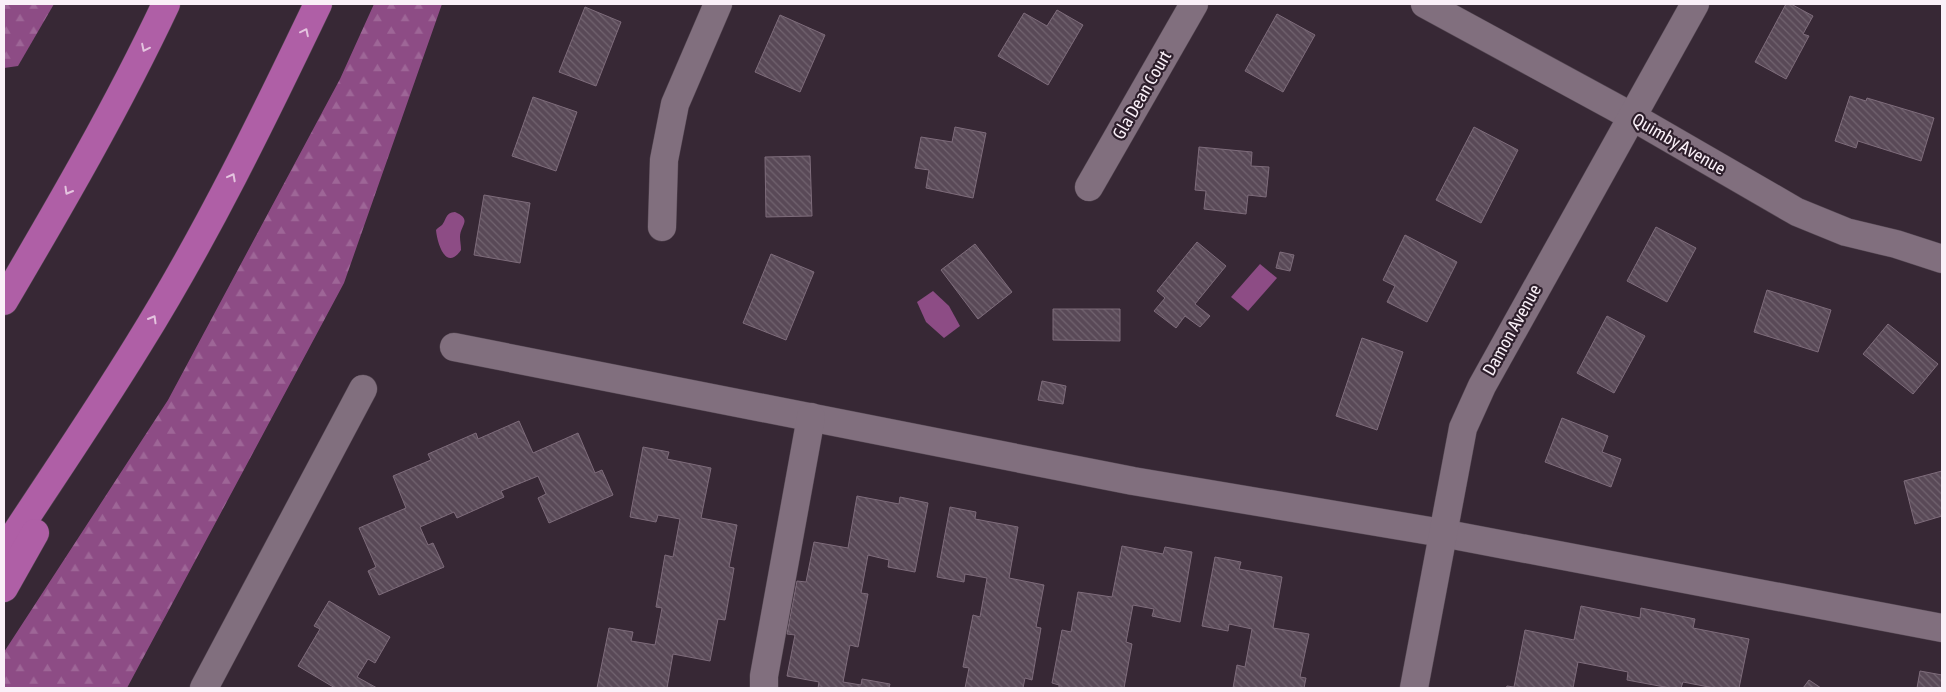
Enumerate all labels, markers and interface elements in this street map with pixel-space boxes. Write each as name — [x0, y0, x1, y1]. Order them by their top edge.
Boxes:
one-way arrow — [299, 28, 309, 37]
one-way arrow — [141, 43, 151, 52]
street label: Gla Dean Court — [1108, 47, 1175, 143]
street label: Quimby Avenue — [1629, 108, 1730, 179]
one-way arrow — [226, 173, 236, 182]
one-way arrow — [64, 186, 74, 195]
street label: Damon Avenue — [1478, 281, 1545, 379]
one-way arrow — [147, 315, 157, 324]

